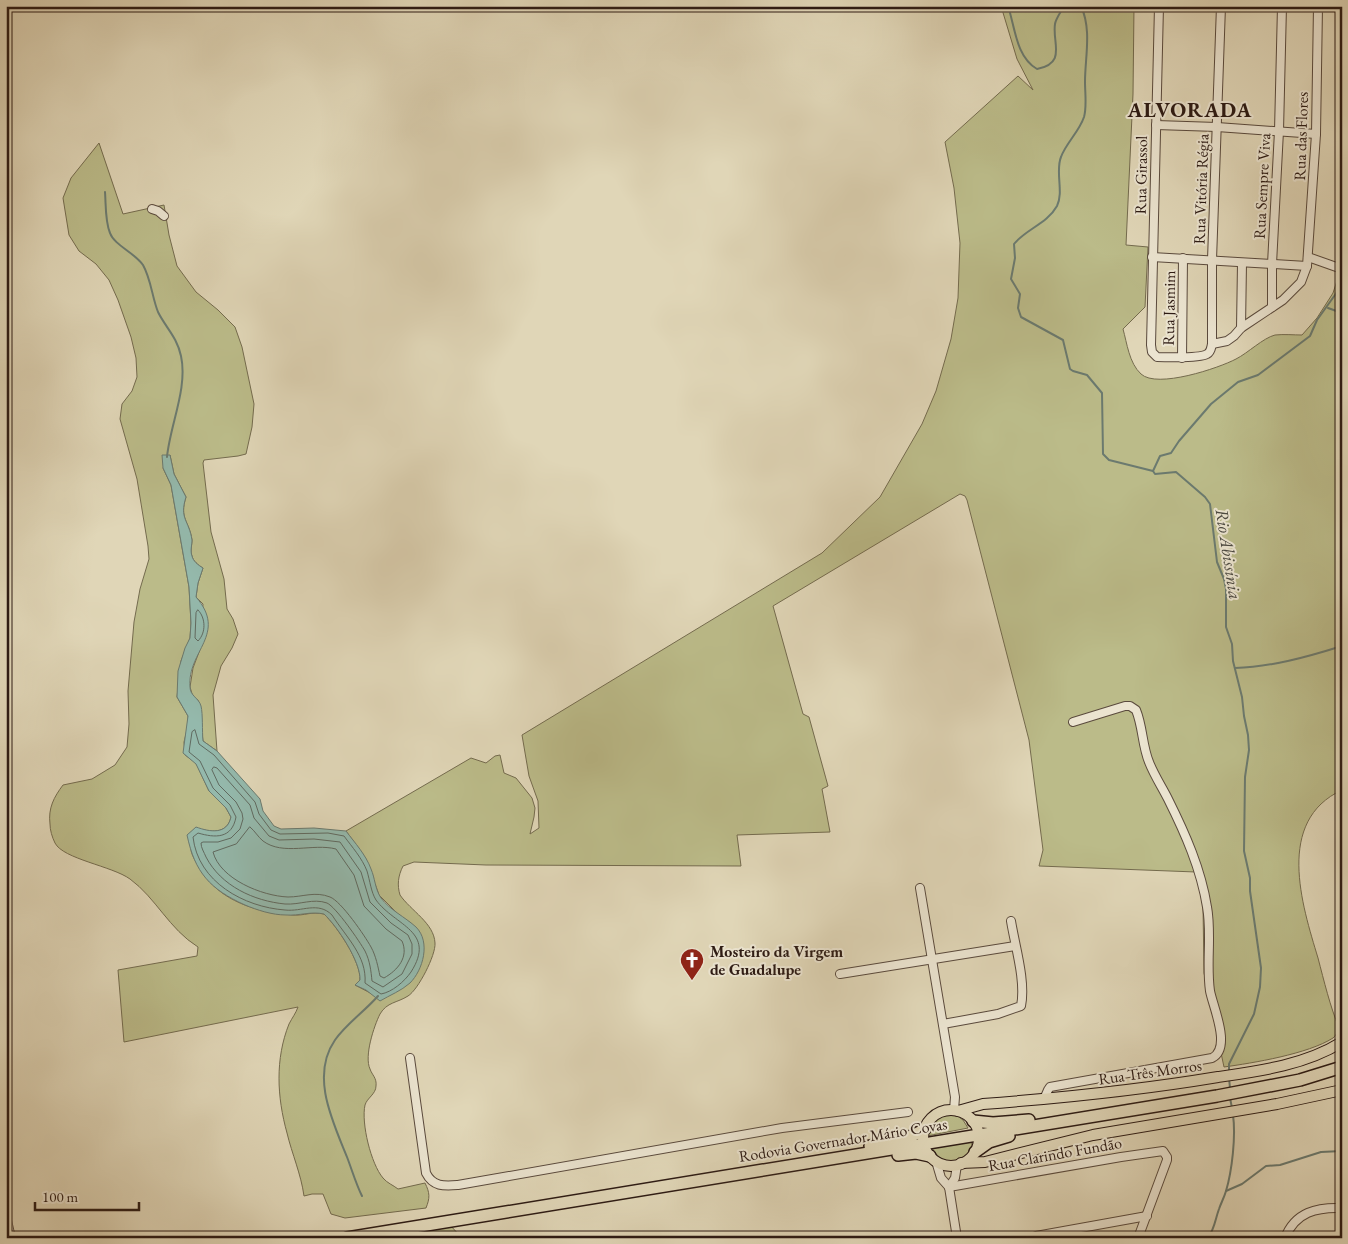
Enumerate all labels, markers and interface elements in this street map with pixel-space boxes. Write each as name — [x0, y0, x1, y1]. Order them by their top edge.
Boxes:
street label: Rua das Flores — [1289, 91, 1313, 181]
district label: ALVORADA — [1127, 96, 1252, 123]
street label: Rua Sempre Viva — [1249, 132, 1275, 240]
street label: Rua Vitória Régia — [1189, 133, 1213, 245]
street label: Rua Girassol — [1130, 135, 1152, 214]
street label: Rua Jasmim — [1158, 270, 1180, 346]
water label: Rio Abissínia — [1210, 507, 1248, 601]
place label: Mosteiro da Virgem de Guadalupe — [710, 941, 843, 980]
church icon: Mosteiro da Virgem de Guadalupe — [679, 947, 705, 981]
street label: Rua Três Morros — [1097, 1054, 1203, 1090]
street label: Rodovia Governador Mário Covas — [737, 1113, 949, 1167]
street label: Rua Clarindo Fundão — [986, 1132, 1124, 1176]
scale bar — [35, 1179, 139, 1211]
text: 100 m — [42, 1187, 79, 1206]

